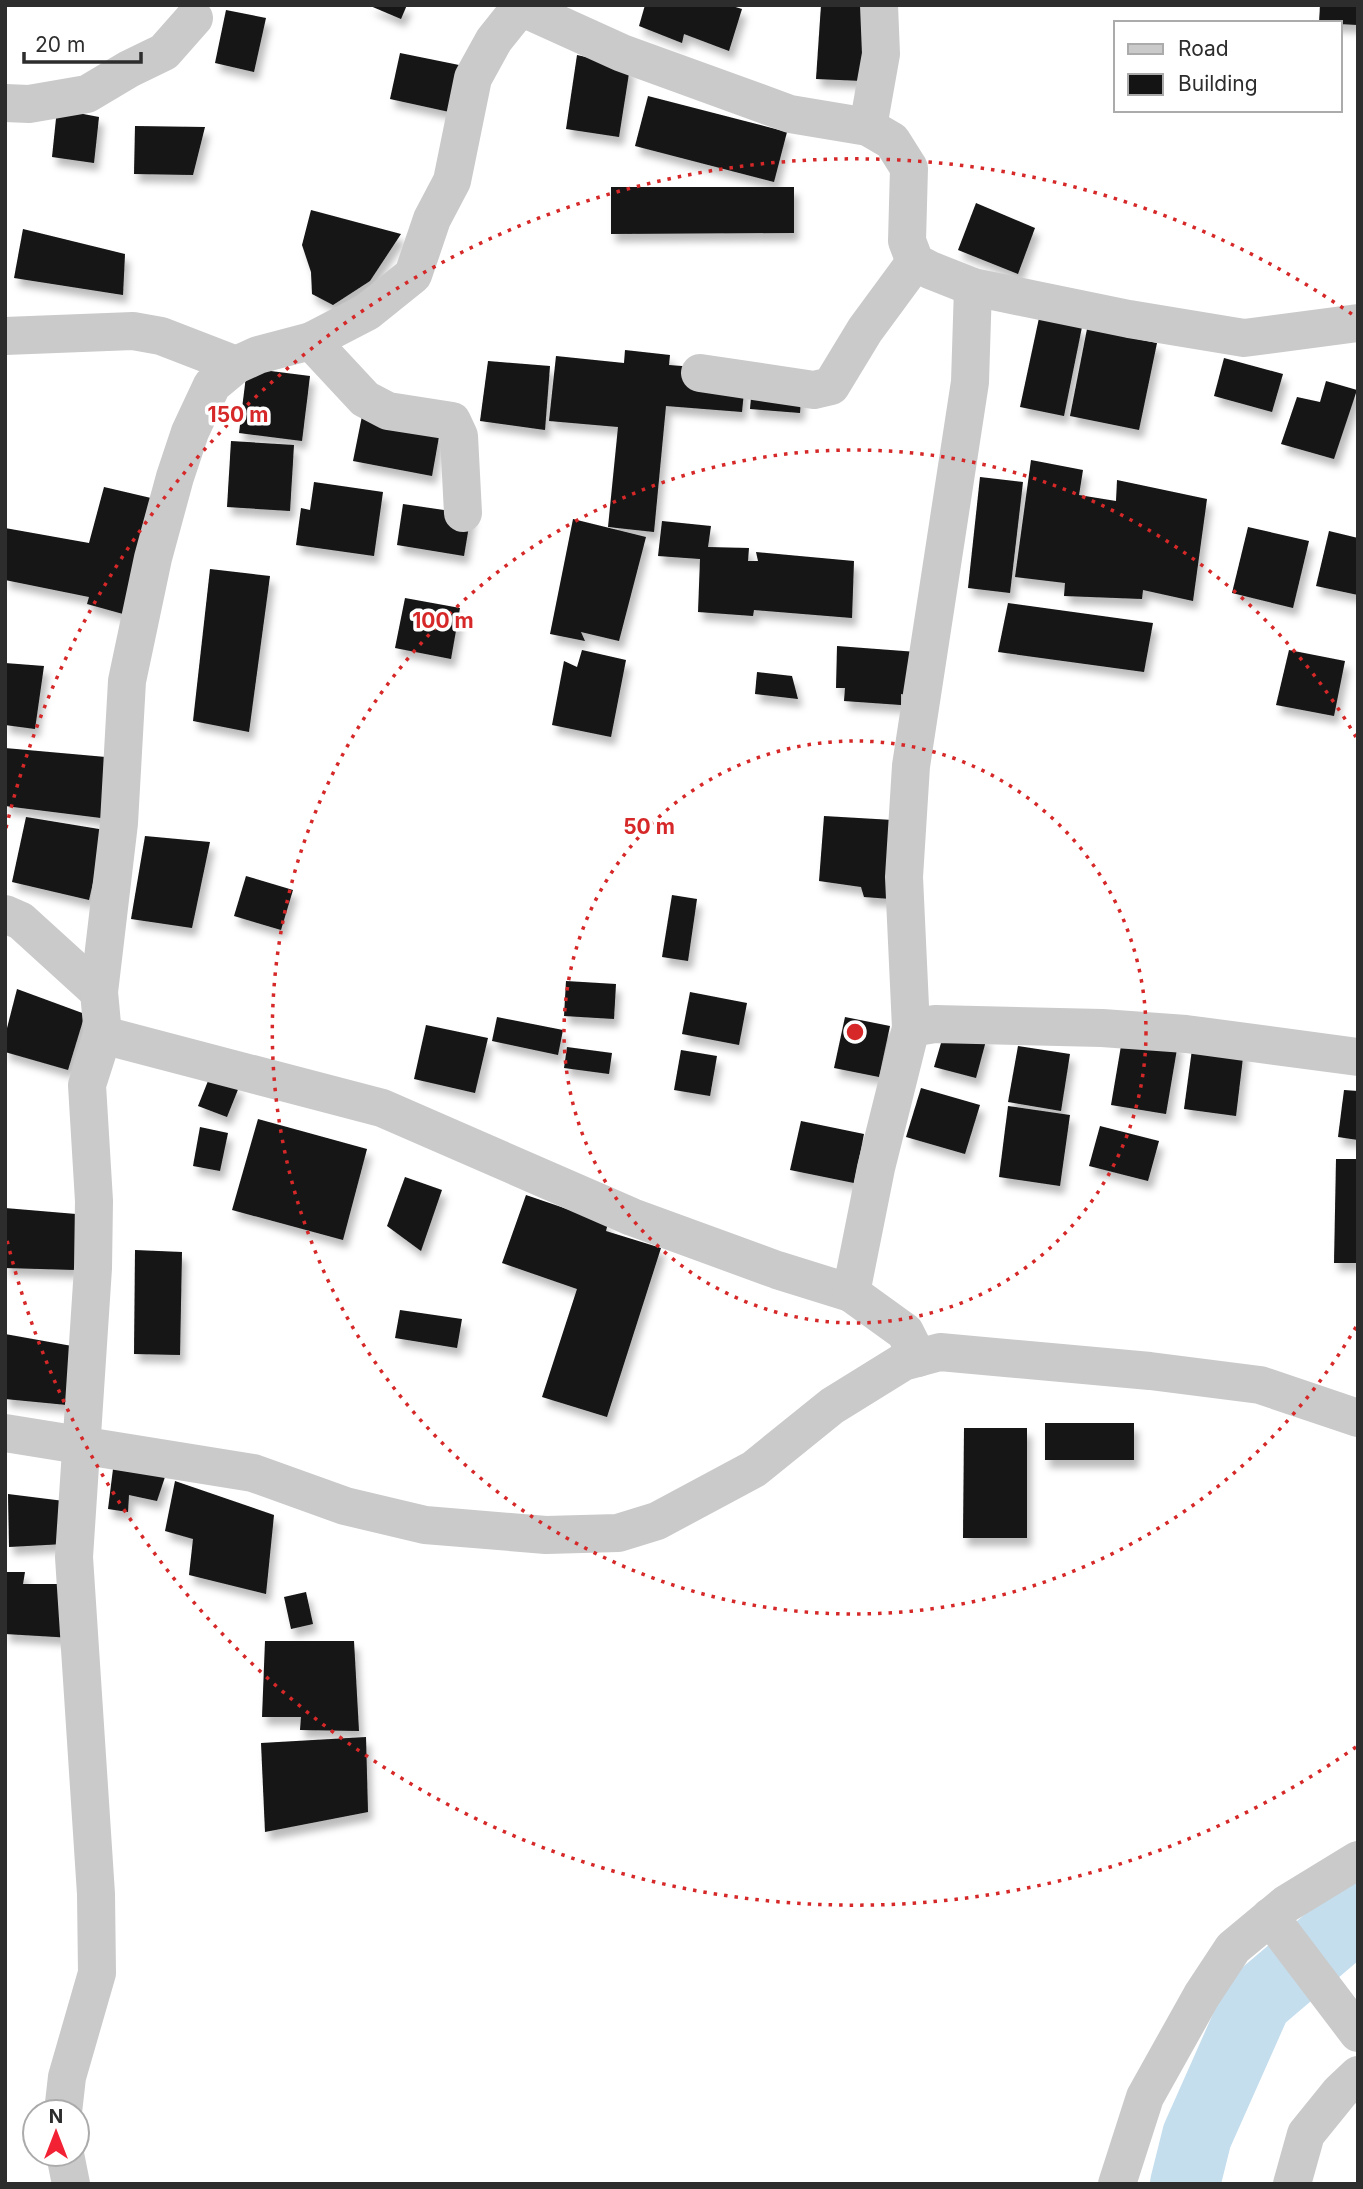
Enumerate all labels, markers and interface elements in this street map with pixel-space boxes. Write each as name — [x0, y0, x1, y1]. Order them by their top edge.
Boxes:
scale bar — [24, 21, 142, 65]
legend — [1114, 21, 1342, 112]
text: 20 m — [35, 32, 85, 57]
text: Road — [1178, 36, 1229, 61]
text: Building — [1178, 71, 1258, 96]
text: 150 m — [208, 402, 268, 427]
text: 100 m — [412, 608, 474, 633]
text: 50 m — [623, 814, 675, 839]
centre of rings — [843, 1020, 867, 1044]
north arrow — [21, 2098, 91, 2168]
text: N — [49, 2105, 63, 2128]

